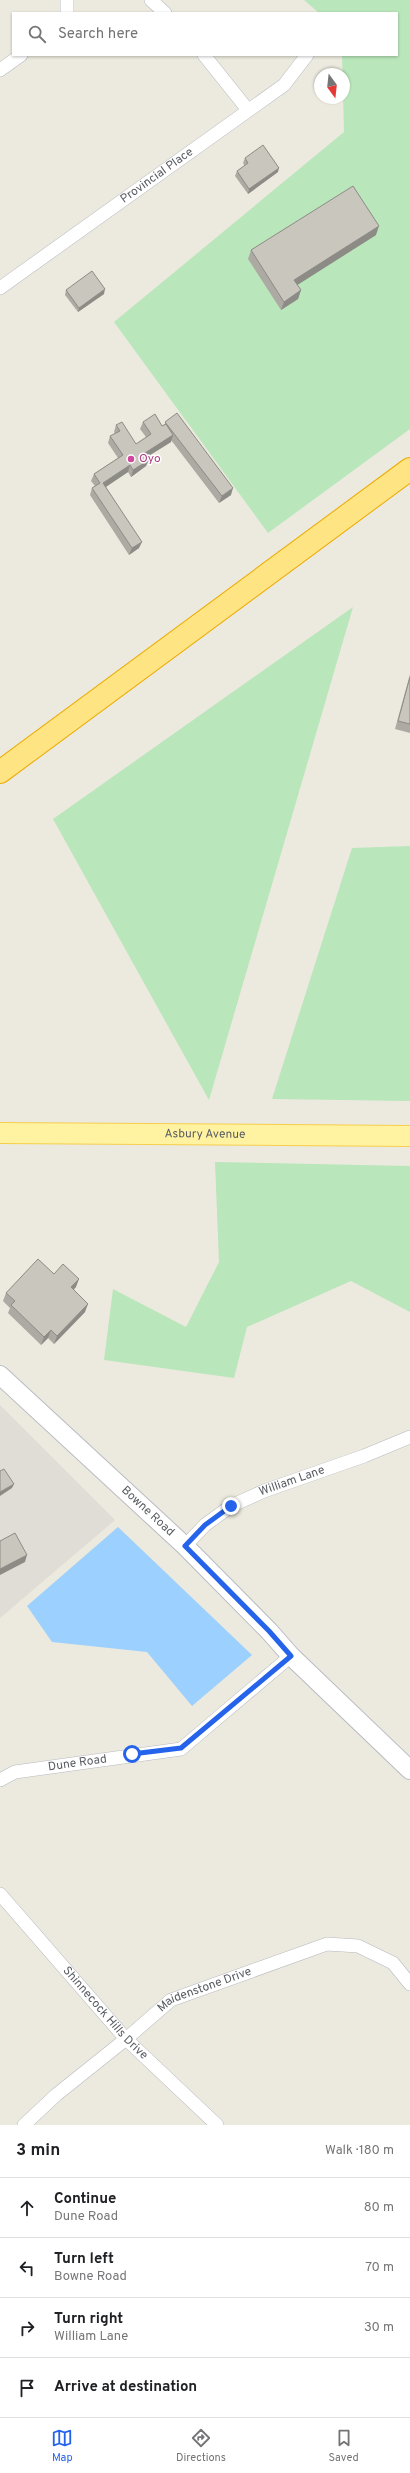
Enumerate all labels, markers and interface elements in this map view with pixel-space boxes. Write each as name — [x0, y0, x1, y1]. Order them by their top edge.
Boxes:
search box — [12, 12, 398, 56]
icon: search — [26, 23, 48, 45]
text: Search here — [58, 25, 138, 44]
north arrow — [314, 68, 350, 104]
street label: Provincial Place — [117, 144, 197, 207]
place label: Oyo — [139, 451, 161, 467]
marker: Oyo — [126, 454, 136, 464]
street label: Asbury Avenue — [164, 1126, 246, 1143]
street label: William Lane — [257, 1462, 327, 1500]
street label: Bowne Road — [117, 1483, 178, 1540]
route end — [222, 1497, 240, 1515]
route start — [123, 1745, 141, 1763]
street label: Dune Road — [47, 1751, 108, 1775]
street label: Shinnecock Hills Drive — [59, 1963, 151, 2063]
street label: Maidenstone Drive — [154, 1964, 254, 2016]
text: 3 min — [16, 2140, 60, 2162]
text: Walk · 180 m — [325, 2143, 394, 2159]
text: Continue — [54, 2190, 116, 2209]
icon: ahead — [16, 2197, 38, 2219]
text: 80 m — [364, 2200, 394, 2216]
text: Dune Road — [54, 2209, 118, 2225]
text: Turn left — [54, 2250, 114, 2269]
icon: left — [16, 2257, 38, 2279]
text: 70 m — [365, 2260, 394, 2276]
text: Bowne Road — [54, 2269, 127, 2285]
text: Turn right — [54, 2310, 123, 2329]
icon: right — [16, 2317, 38, 2339]
text: 30 m — [364, 2320, 394, 2336]
text: William Lane — [54, 2329, 128, 2345]
icon: arrive — [16, 2377, 38, 2399]
text: Arrive at destination — [54, 2378, 197, 2397]
tab: Map — [51, 2427, 73, 2465]
tab: Directions — [176, 2427, 226, 2465]
tab: Saved — [328, 2427, 359, 2465]

